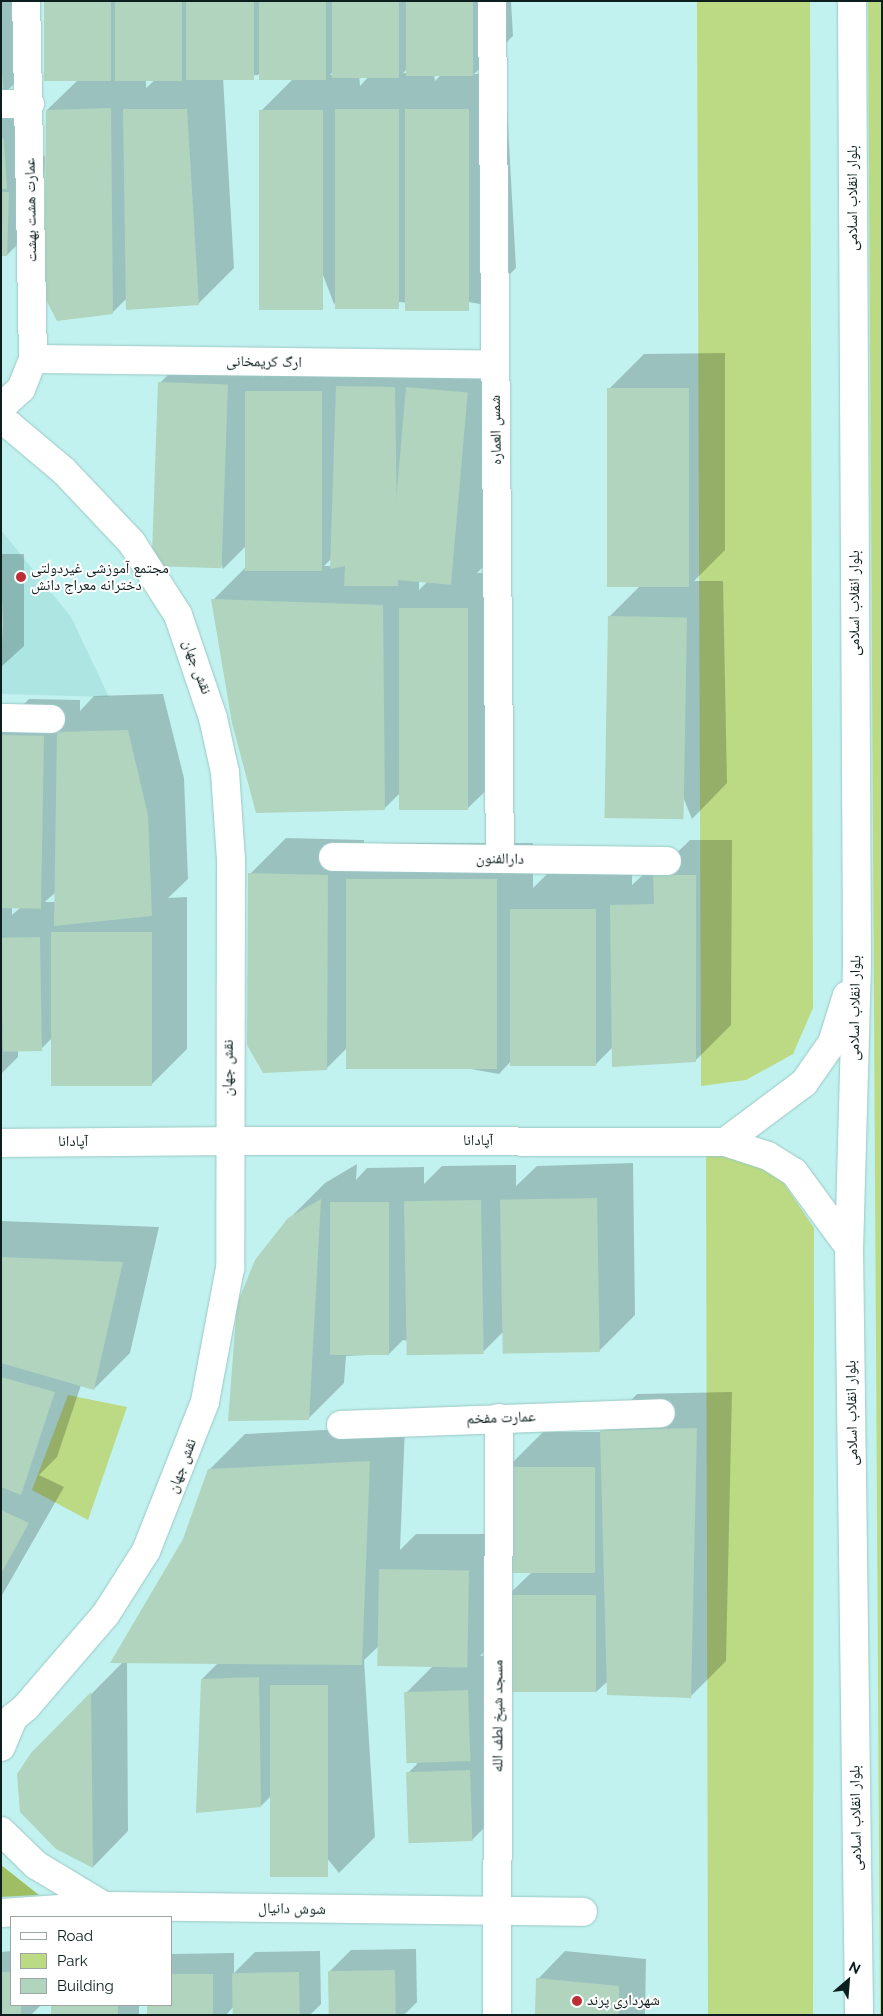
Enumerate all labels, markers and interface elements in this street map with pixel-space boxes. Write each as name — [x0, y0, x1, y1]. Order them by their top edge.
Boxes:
street label: بلوار انقلاب اسلامی — [844, 145, 862, 251]
street label: عمارت هشت بهشت — [21, 158, 41, 262]
street label: ارگ کریمخانی — [226, 352, 302, 372]
street label: شمس العماره — [486, 395, 506, 465]
street label: بلوار انقلاب اسلامی — [846, 550, 864, 656]
place label: مجتمع آموزشی غیردولتی دخترانه معراج دانش — [31, 559, 169, 594]
marker: مجتمع آموزشی غیردولتی دخترانه معراج دانش — [15, 571, 27, 583]
street label: نقش جهان — [179, 637, 215, 697]
street label: دارالفنون — [476, 850, 524, 868]
street label: بلوار انقلاب اسلامی — [845, 955, 865, 1061]
street label: نقش جهان — [219, 1039, 237, 1097]
street label: آپادانا — [463, 1132, 493, 1150]
street label: آپادانا — [58, 1133, 88, 1151]
street label: بلوار انقلاب اسلامی — [842, 1360, 862, 1466]
street label: عمارت مفخم — [466, 1408, 536, 1428]
street label: نقش جهان — [163, 1436, 201, 1496]
street label: مسجد شیخ لطف الله — [489, 1660, 507, 1772]
street label: بلوار انقلاب اسلامی — [846, 1765, 866, 1871]
street label: شوش دانیال — [258, 1899, 326, 1919]
legend — [10, 1916, 172, 2006]
text: Road — [57, 1927, 93, 1945]
text: Park — [57, 1952, 88, 1970]
north arrow — [823, 1956, 873, 2006]
text: N — [846, 1958, 863, 1977]
text: Building — [57, 1977, 114, 1995]
place label: شهرداری پرند — [587, 1992, 660, 2010]
marker: شهرداری پرند — [571, 1995, 583, 2007]

